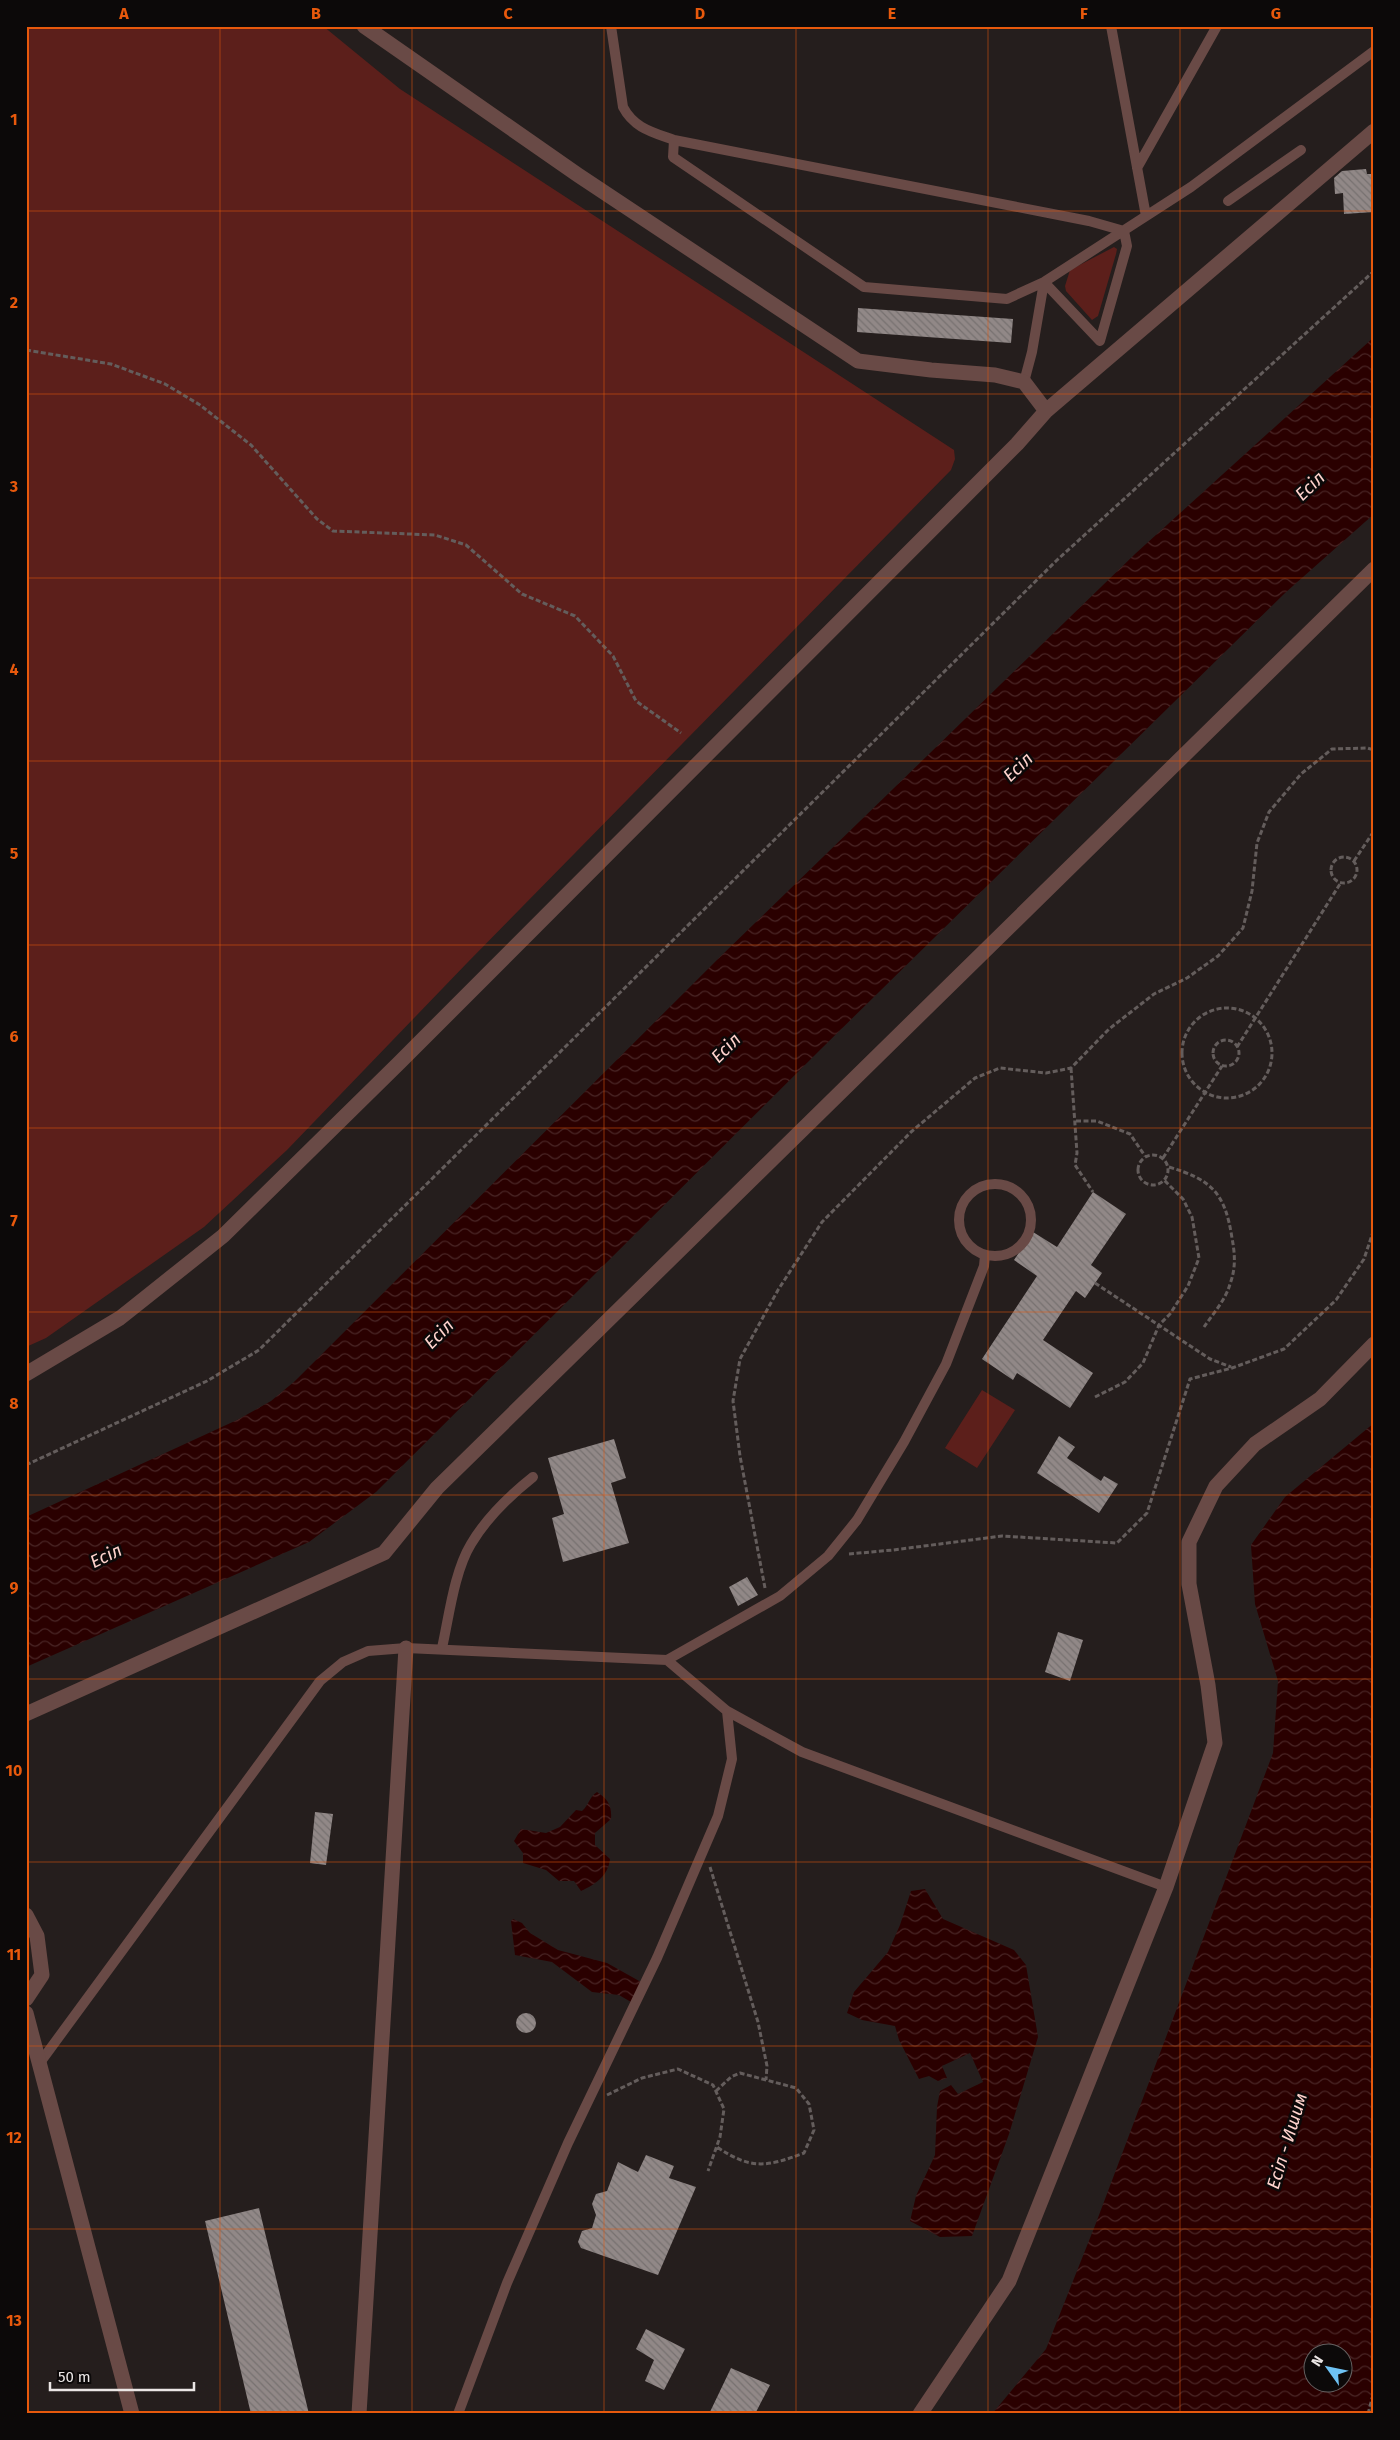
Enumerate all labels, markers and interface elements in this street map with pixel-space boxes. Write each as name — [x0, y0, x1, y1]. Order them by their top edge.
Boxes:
text: A — [118, 4, 129, 23]
text: B — [311, 4, 321, 23]
text: C — [503, 4, 513, 23]
text: D — [695, 4, 705, 23]
text: E — [888, 4, 896, 23]
text: F — [1080, 4, 1088, 23]
text: G — [1271, 4, 1281, 23]
text: 1 — [10, 110, 18, 129]
text: 2 — [10, 293, 18, 312]
water label: Есіл — [1291, 467, 1329, 505]
text: 3 — [9, 477, 18, 496]
text: 4 — [9, 660, 19, 679]
water label: Есіл — [999, 748, 1037, 786]
text: 5 — [10, 844, 19, 863]
text: 6 — [9, 1027, 19, 1046]
water label: Есіл — [707, 1029, 745, 1067]
text: 7 — [10, 1211, 18, 1230]
water label: Есіл — [420, 1315, 458, 1353]
text: 8 — [9, 1394, 19, 1413]
water label: Есіл — [86, 1539, 126, 1573]
text: 9 — [10, 1578, 19, 1597]
text: 10 — [6, 1761, 22, 1780]
text: 11 — [7, 1945, 21, 1964]
water label: Есіл - Ишим — [1262, 2090, 1312, 2192]
text: 12 — [6, 2128, 22, 2147]
text: 13 — [6, 2311, 22, 2330]
north arrow — [1302, 2342, 1352, 2392]
text: N — [1308, 2353, 1327, 2370]
scale bar — [50, 2360, 194, 2392]
text: 50 m — [58, 2368, 91, 2386]

